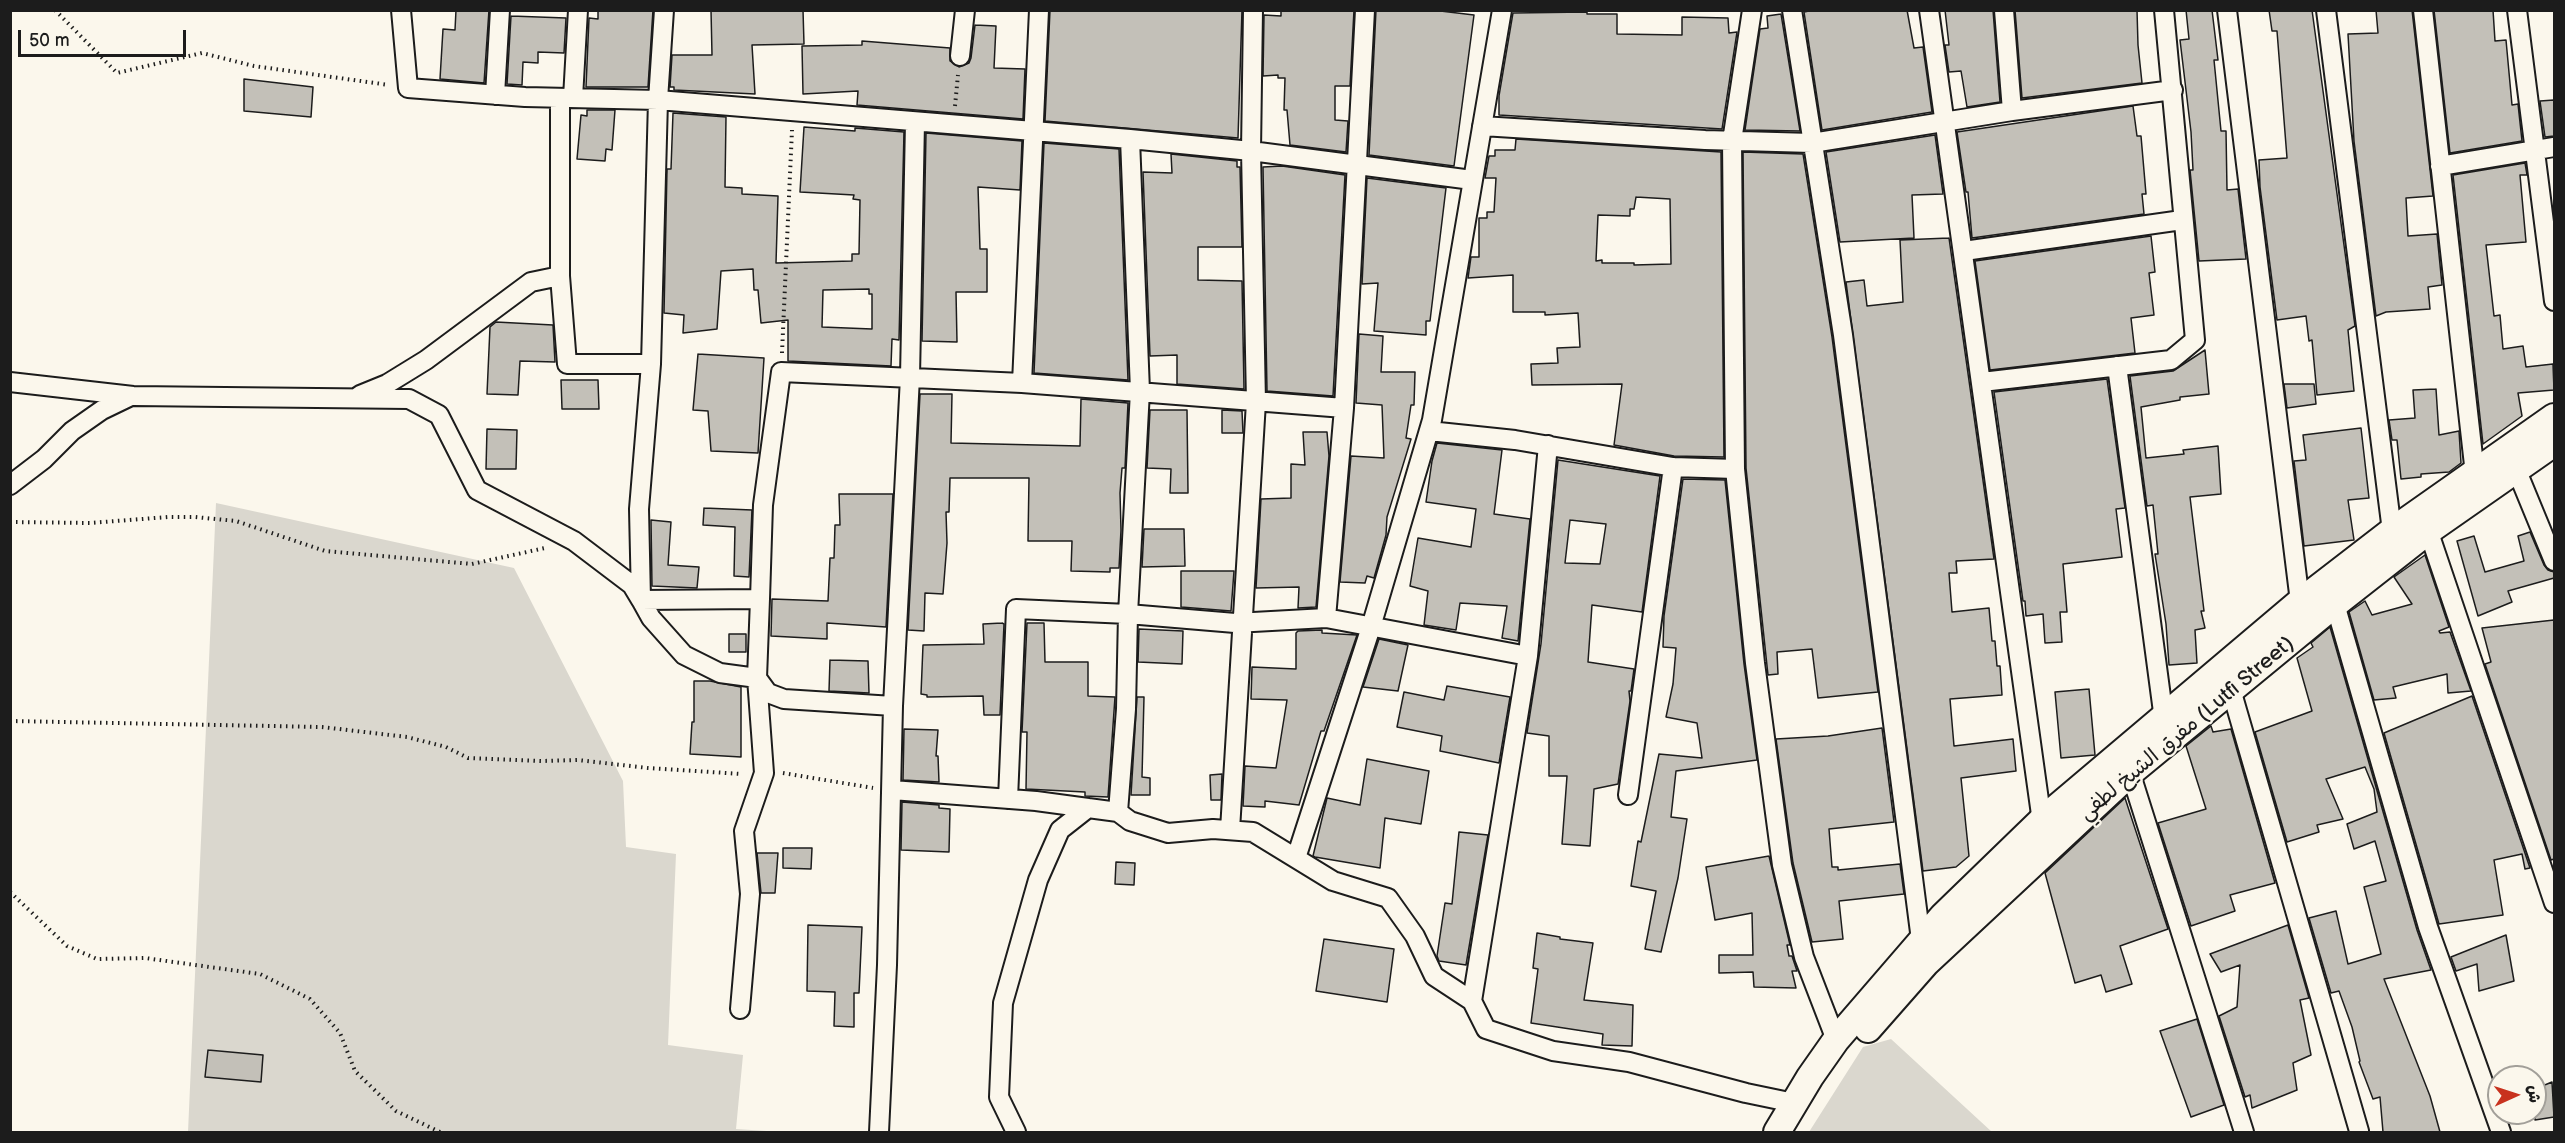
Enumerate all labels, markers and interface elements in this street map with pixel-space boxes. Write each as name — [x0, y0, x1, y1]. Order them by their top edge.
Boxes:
scale bar — [21, 18, 189, 56]
text: 50 m — [29, 30, 70, 51]
street label: مفرق الشيخ لطفي (Lutfi Street) — [2074, 632, 2300, 826]
north arrow — [2487, 1065, 2547, 1125]
text: ش — [2524, 1085, 2543, 1103]

